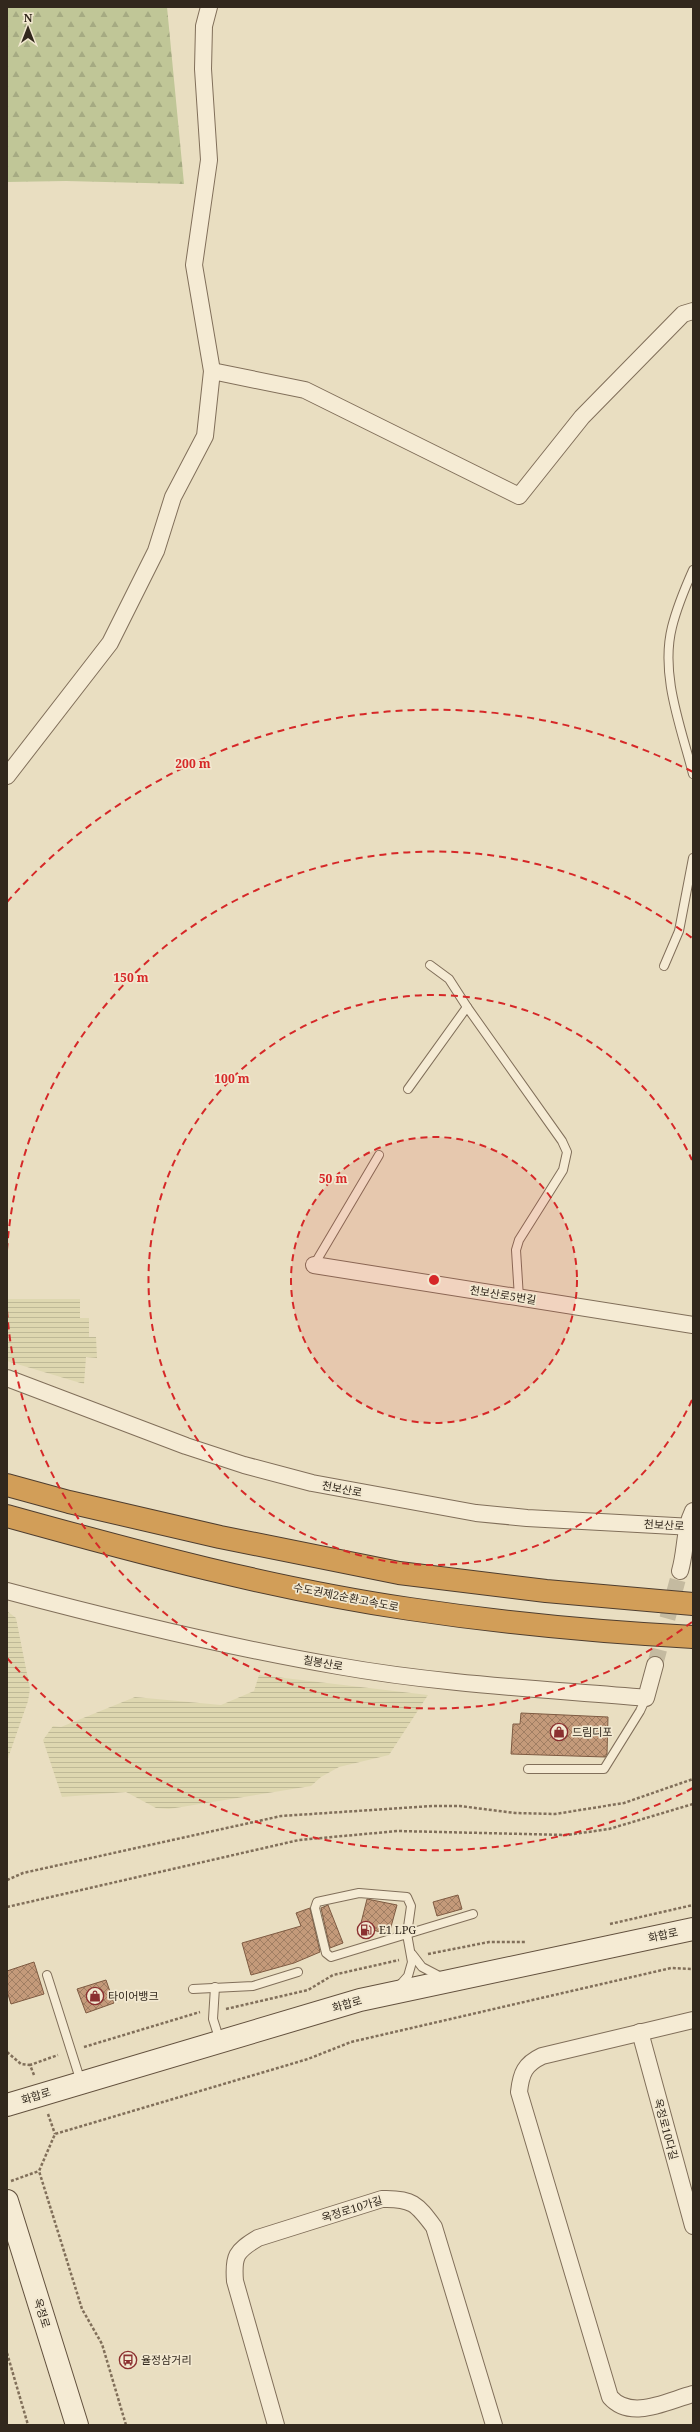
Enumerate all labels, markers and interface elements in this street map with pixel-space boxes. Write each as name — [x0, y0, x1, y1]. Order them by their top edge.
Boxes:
north arrow — [8, 8, 48, 48]
text: N — [24, 10, 33, 25]
text: 200 m — [175, 755, 211, 772]
text: 150 m — [113, 969, 149, 986]
text: 100 m — [214, 1070, 250, 1087]
text: 50 m — [319, 1170, 347, 1187]
centre of rings — [427, 1273, 441, 1287]
street label: 천보산로5번길 — [469, 1282, 537, 1307]
street label: 천보산로 — [321, 1477, 363, 1500]
street label: 천보산로 — [643, 1516, 685, 1533]
street label: 수도권제2순환고속도로 — [292, 1579, 400, 1614]
street label: 칠봉산로 — [302, 1652, 344, 1673]
shop icon: 드림디포 — [549, 1722, 569, 1742]
place label: 드림디포 — [572, 1724, 612, 1739]
fuel station icon: E1 LPG — [356, 1920, 376, 1940]
place label: E1 LPG — [379, 1922, 416, 1937]
street label: 화합로 — [646, 1924, 679, 1945]
shop icon: 타이어뱅크 — [85, 1986, 105, 2006]
place label: 타이어뱅크 — [108, 1988, 159, 2003]
street label: 화합로 — [330, 1992, 364, 2015]
street label: 화합로 — [19, 2084, 53, 2107]
street label: 옥정로10다길 — [651, 2097, 682, 2161]
street label: 옥정로10가길 — [320, 2192, 384, 2225]
street label: 옥정로 — [31, 2296, 54, 2330]
bus stop icon: 율정삼거리 — [118, 2350, 138, 2370]
place label: 율정삼거리 — [141, 2352, 192, 2367]

